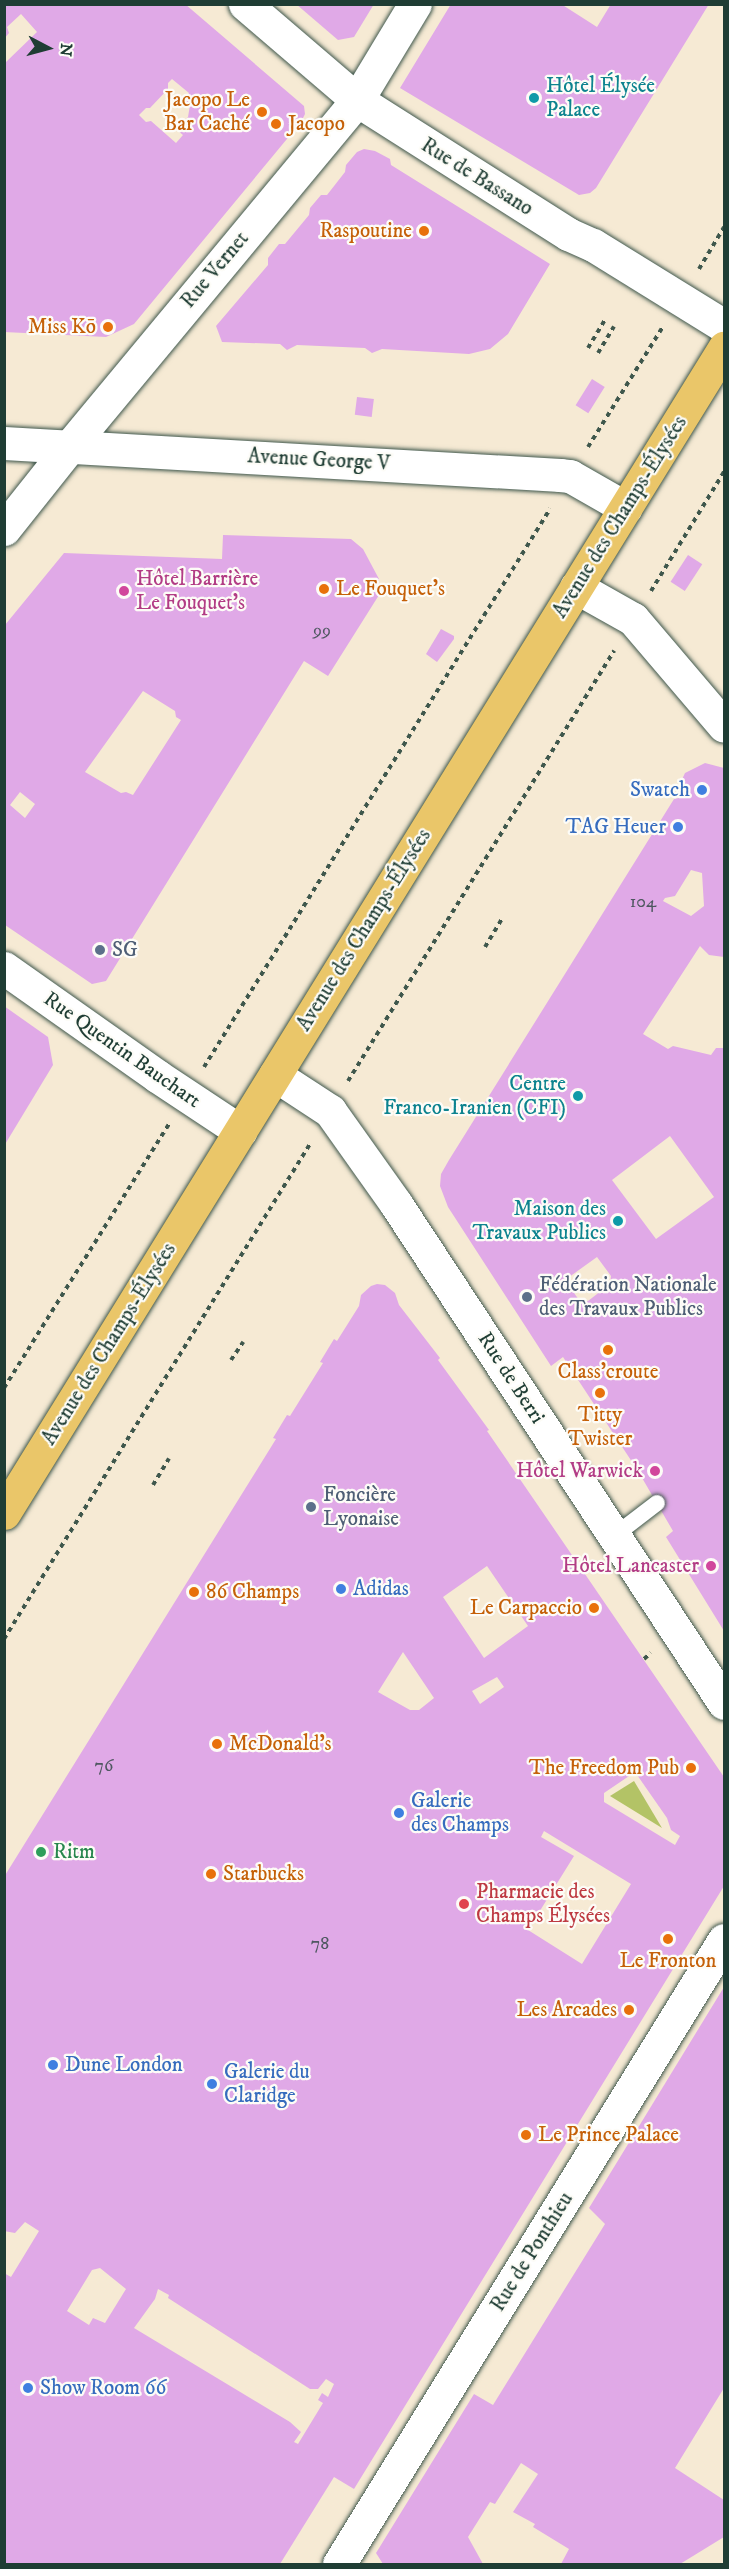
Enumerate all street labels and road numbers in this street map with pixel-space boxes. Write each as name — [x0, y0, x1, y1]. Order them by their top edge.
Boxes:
street label: Rue de Bassano — [416, 133, 538, 221]
street label: Rue Vernet — [176, 227, 254, 313]
street label: Avenue des Champs-Élysées — [547, 411, 693, 623]
street label: Avenue George V — [247, 444, 391, 476]
street label: Avenue des Champs-Élysées — [291, 824, 437, 1036]
street label: Rue Quentin Bauchart — [39, 986, 205, 1114]
street label: Avenue des Champs-Élysées — [36, 1238, 182, 1450]
street label: Rue de Berri — [472, 1328, 550, 1428]
street label: Rue de Ponthieu — [485, 2188, 579, 2316]

